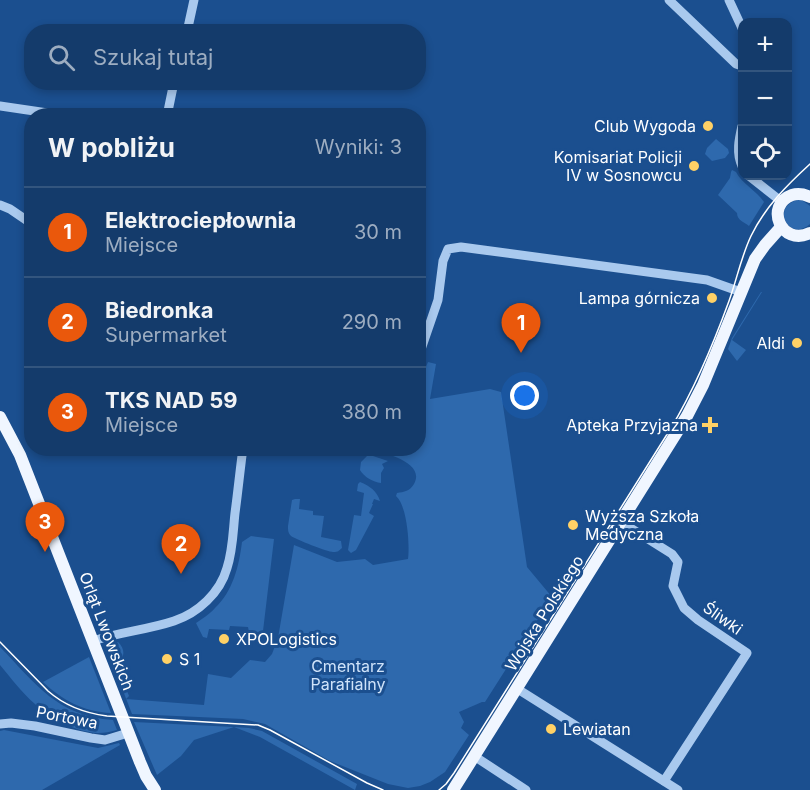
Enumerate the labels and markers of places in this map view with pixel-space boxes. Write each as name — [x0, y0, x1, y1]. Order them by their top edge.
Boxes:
place label: Club Wygoda — [594, 116, 696, 136]
marker: Club Wygoda — [701, 119, 715, 133]
place label: Komisariat Policji IV w Sosnowcu — [554, 147, 682, 185]
marker: Komisariat Policji IV w Sosnowcu — [687, 159, 701, 173]
place label: Lampa górnicza — [579, 288, 700, 308]
marker: Lampa górnicza — [705, 291, 719, 305]
pin: 1 — [502, 304, 540, 353]
place label: Aldi — [756, 333, 785, 353]
marker: Aldi — [790, 336, 804, 350]
place label: Apteka Przyjazna — [566, 415, 698, 435]
marker: Apteka Przyjazna — [703, 418, 717, 432]
pin: 3 — [26, 502, 64, 552]
place label: Wyższa Szkoła Medyczna — [585, 506, 699, 544]
marker: Wyższa Szkoła Medyczna — [566, 518, 580, 532]
pin: 2 — [162, 524, 201, 574]
place label: XPOLogistics — [236, 629, 337, 649]
marker: XPOLogistics — [217, 632, 231, 646]
place label: S 1 — [179, 649, 200, 669]
marker: S 1 — [160, 652, 174, 666]
place label: Lewiatan — [563, 719, 631, 739]
marker: Lewiatan — [544, 722, 558, 736]

